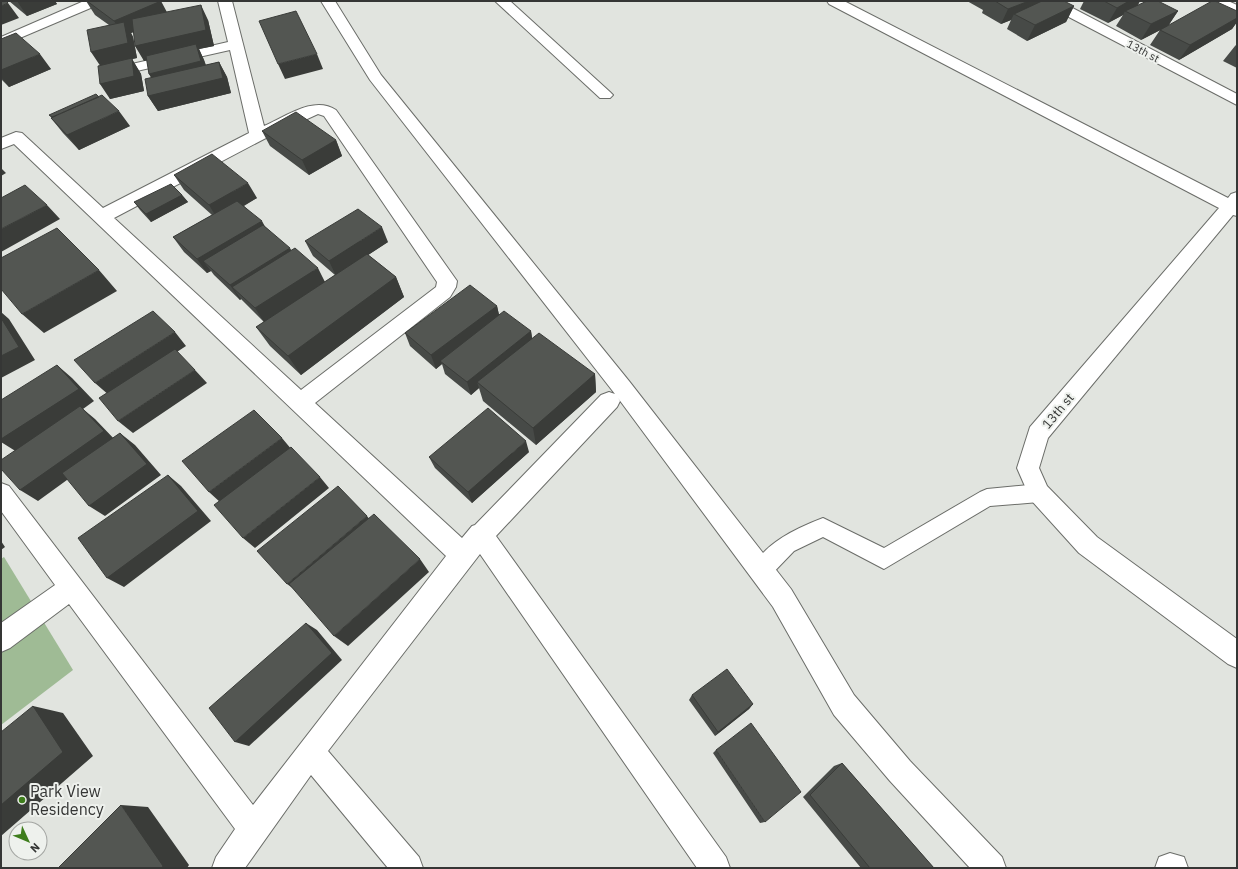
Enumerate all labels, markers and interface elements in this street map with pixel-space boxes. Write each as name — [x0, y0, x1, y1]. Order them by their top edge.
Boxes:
street label: 13th st — [1124, 37, 1162, 65]
street label: 13th st — [1038, 390, 1078, 432]
place label: Park View Residency — [30, 781, 104, 819]
marker: Park View Residency — [17, 795, 27, 805]
north arrow — [8, 821, 48, 861]
text: N — [27, 840, 43, 856]

